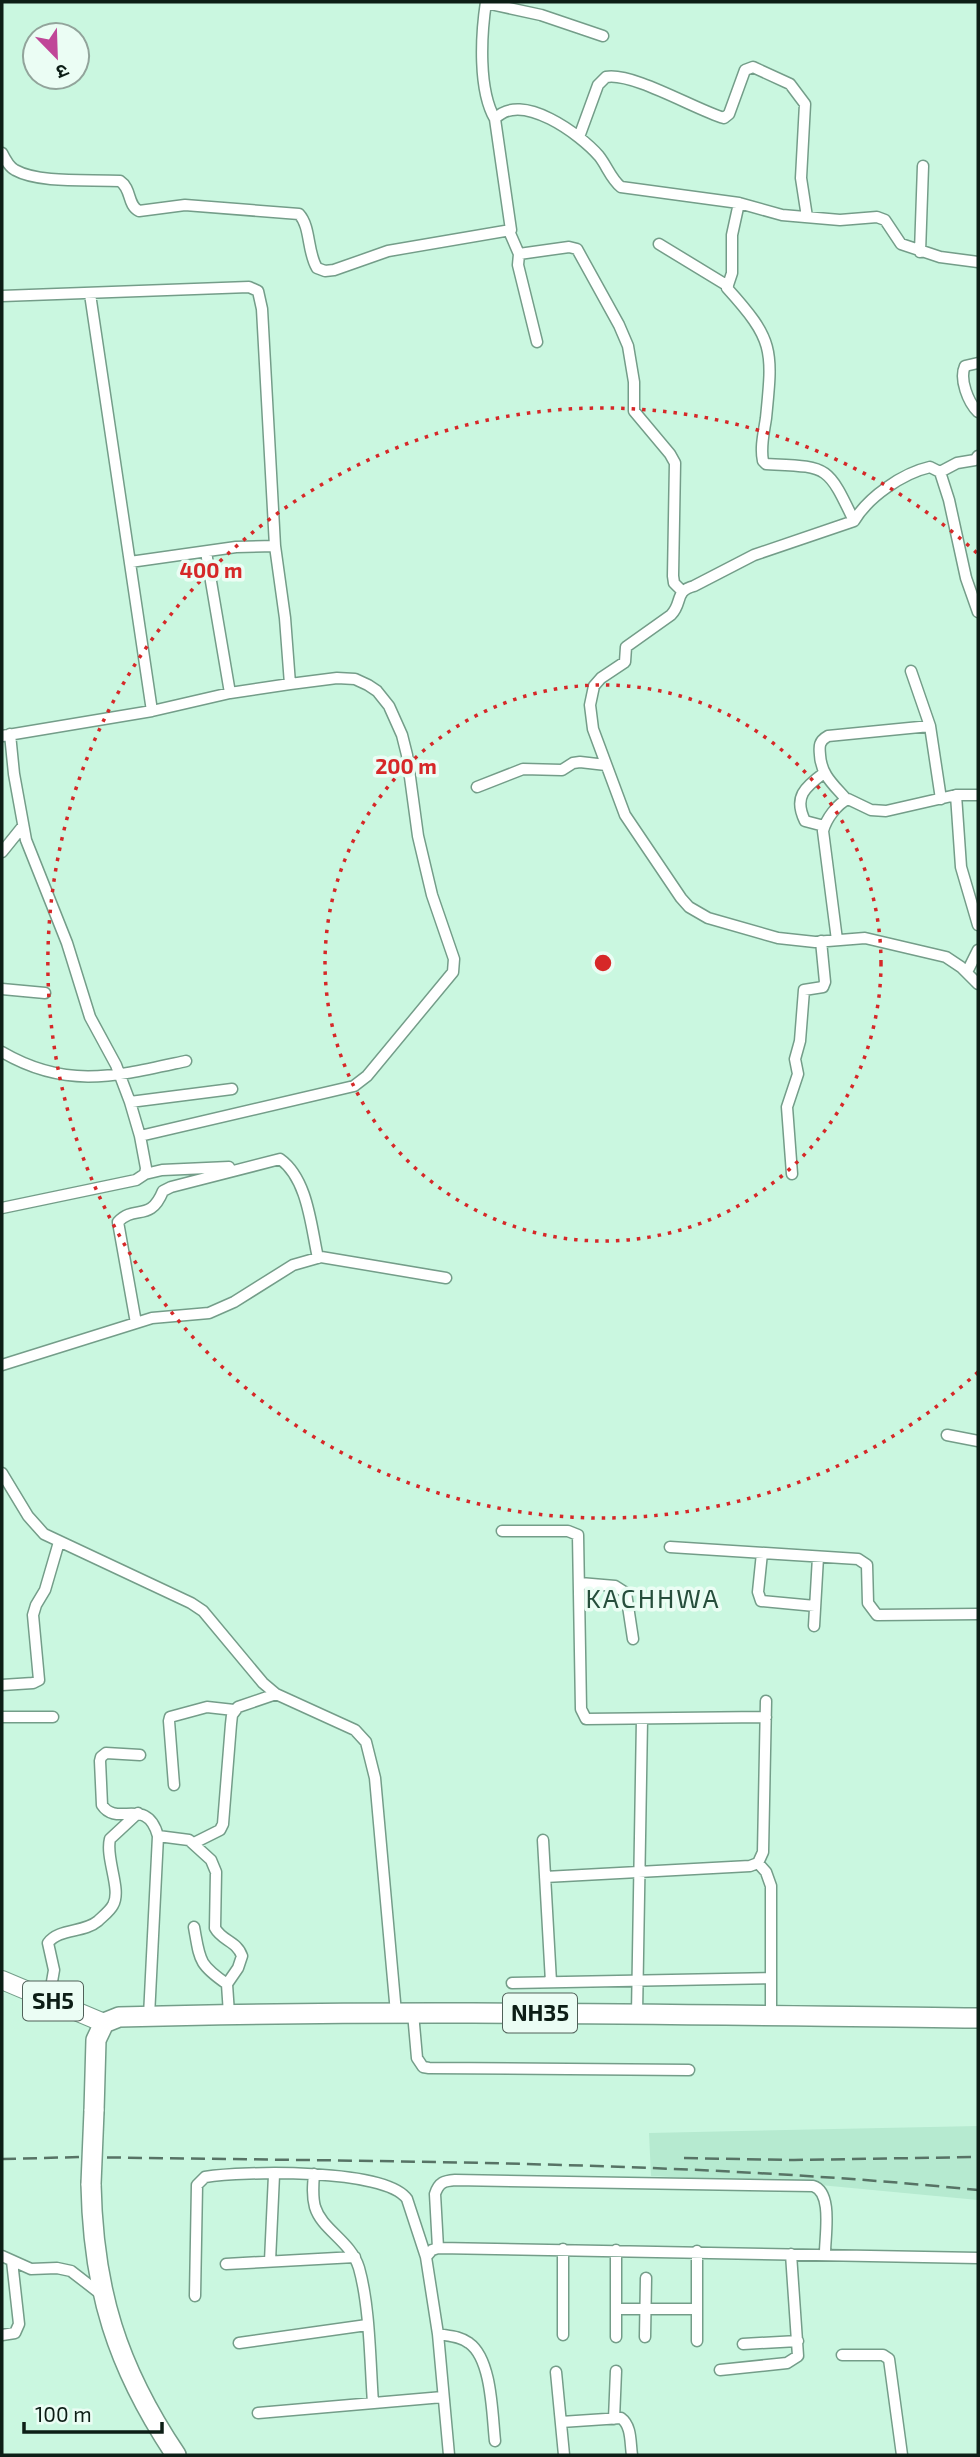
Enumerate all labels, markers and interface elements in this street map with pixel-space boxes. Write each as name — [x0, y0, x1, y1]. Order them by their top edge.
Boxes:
north arrow — [21, 21, 91, 91]
text: उ — [52, 59, 72, 85]
text: 400 m — [180, 557, 242, 582]
text: 200 m — [375, 753, 437, 778]
centre of rings — [591, 951, 615, 975]
district label: KACHHWA — [585, 1582, 721, 1613]
road number: SH5 — [23, 1982, 83, 2020]
road number: NH35 — [503, 1994, 577, 2032]
scale bar — [24, 2390, 163, 2434]
text: 100 m — [35, 2401, 92, 2426]

